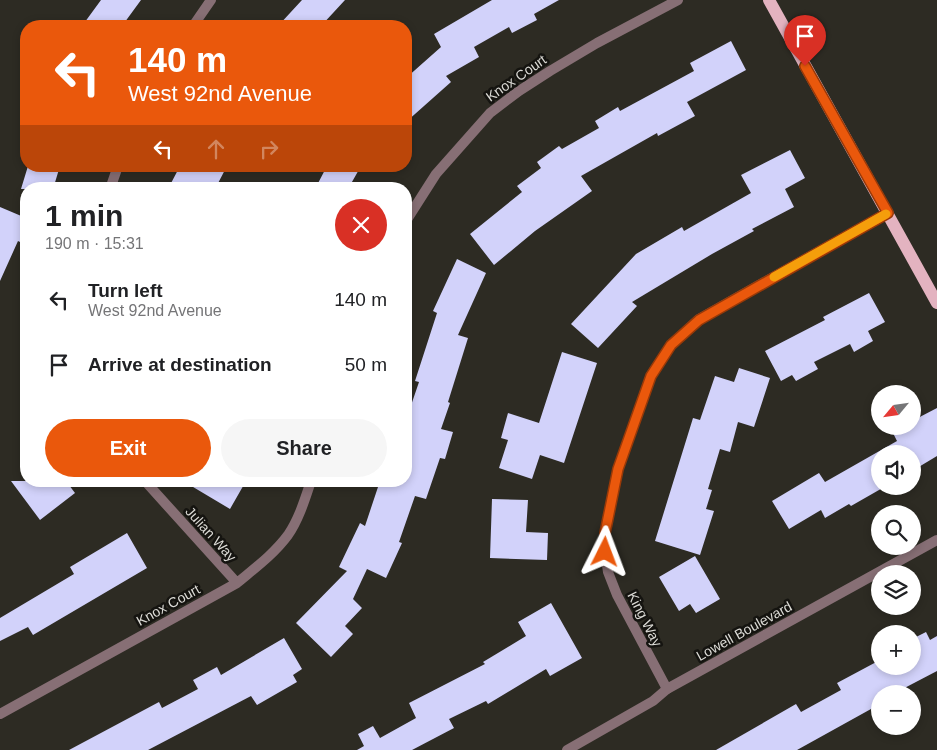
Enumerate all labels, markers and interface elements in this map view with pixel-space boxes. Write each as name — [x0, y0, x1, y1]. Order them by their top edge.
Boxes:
pin — [784, 15, 826, 66]
icon: arrive — [791, 22, 819, 50]
icon: left — [45, 40, 110, 105]
text: 140 m — [128, 40, 227, 79]
street label: Knox Court — [483, 51, 549, 105]
text: West 92nd Avenue — [128, 81, 312, 106]
icon: left — [149, 135, 177, 163]
icon: ahead — [202, 135, 230, 163]
icon: right — [255, 135, 283, 163]
text: 1 min — [45, 199, 123, 232]
button: close — [335, 199, 387, 251]
text: 190 m · 15:31 — [45, 235, 144, 252]
text: Turn left — [88, 280, 163, 301]
icon: left — [45, 286, 73, 314]
text: 140 m — [334, 289, 387, 310]
text: West 92nd Avenue — [88, 302, 222, 319]
icon: arrive — [45, 351, 73, 379]
text: Arrive at destination — [88, 354, 272, 375]
text: 50 m — [345, 354, 387, 375]
north arrow — [871, 385, 921, 435]
map controls — [871, 385, 921, 735]
button: Exit — [45, 419, 211, 477]
button: Share — [221, 419, 387, 477]
button: sound — [871, 445, 921, 495]
street label: Julian Way — [182, 503, 240, 565]
button: search — [871, 505, 921, 555]
position arrow — [578, 525, 630, 577]
button: layers — [871, 565, 921, 615]
street label: Knox Court — [133, 581, 203, 629]
street label: King Way — [624, 589, 666, 649]
street label: Lowell Boulevard — [693, 598, 795, 664]
button: + — [871, 625, 921, 675]
button: − — [871, 685, 921, 735]

